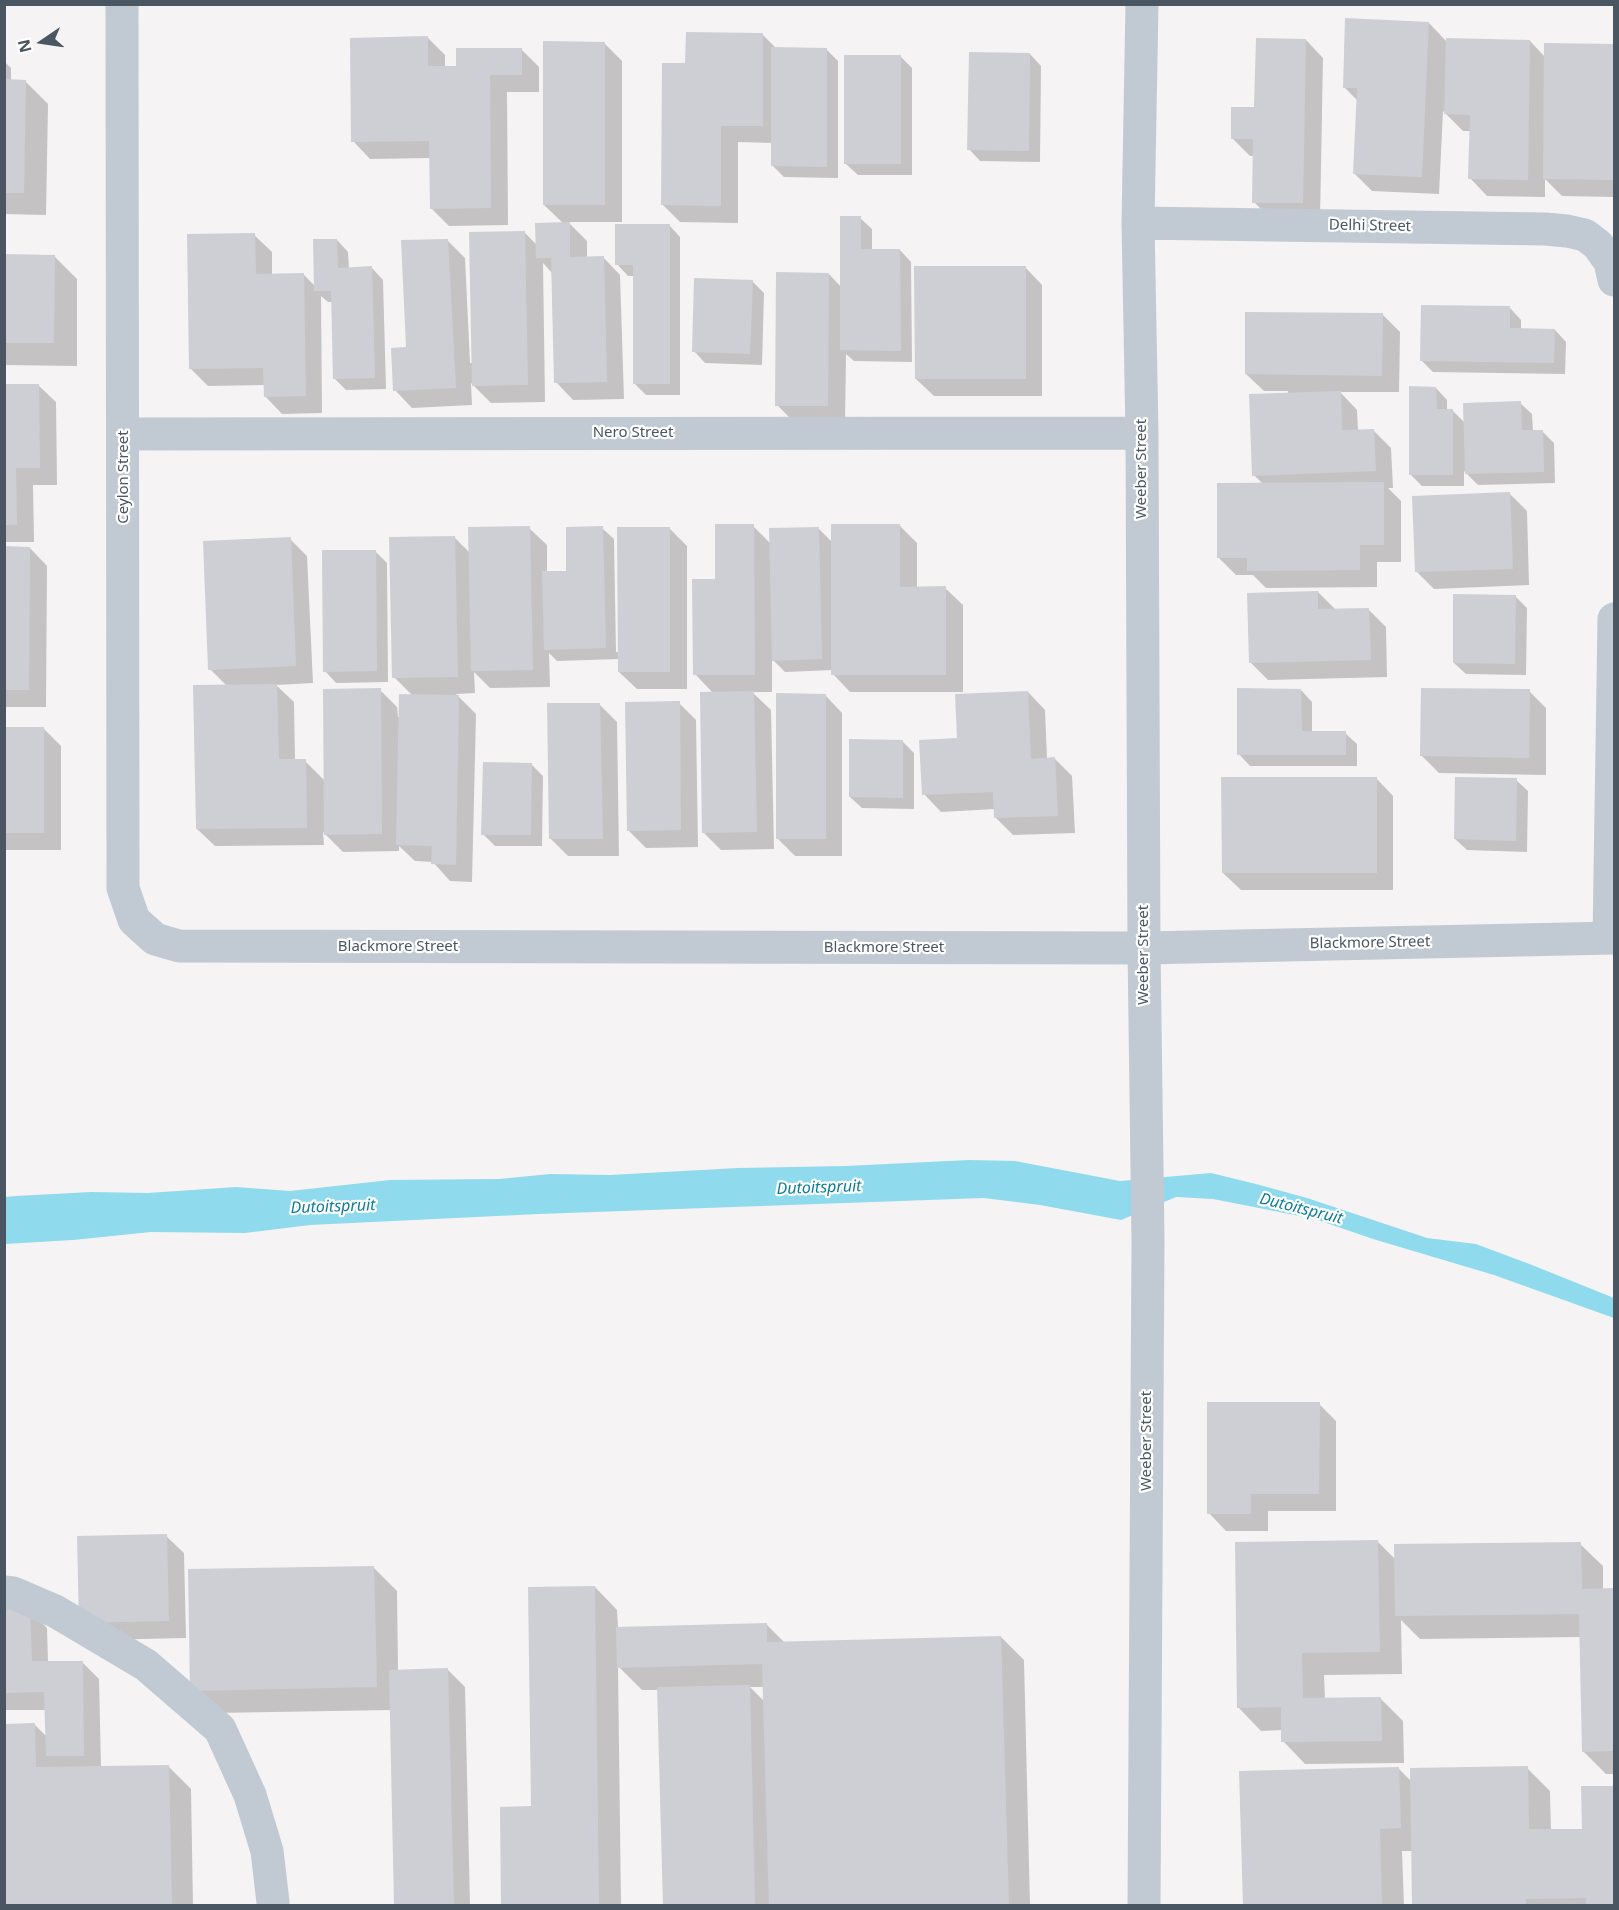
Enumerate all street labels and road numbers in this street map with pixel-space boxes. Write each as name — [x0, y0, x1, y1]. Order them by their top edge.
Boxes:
street label: Delhi Street — [1329, 216, 1411, 236]
street label: Weeber Street — [1133, 419, 1151, 519]
street label: Nero Street — [593, 424, 673, 442]
street label: Ceylon Street — [115, 430, 133, 524]
street label: Weeber Street — [1135, 905, 1153, 1005]
street label: Blackmore Street — [1310, 933, 1430, 953]
street label: Blackmore Street — [338, 938, 458, 956]
street label: Blackmore Street — [824, 939, 944, 957]
street label: Weeber Street — [1138, 1391, 1156, 1491]

